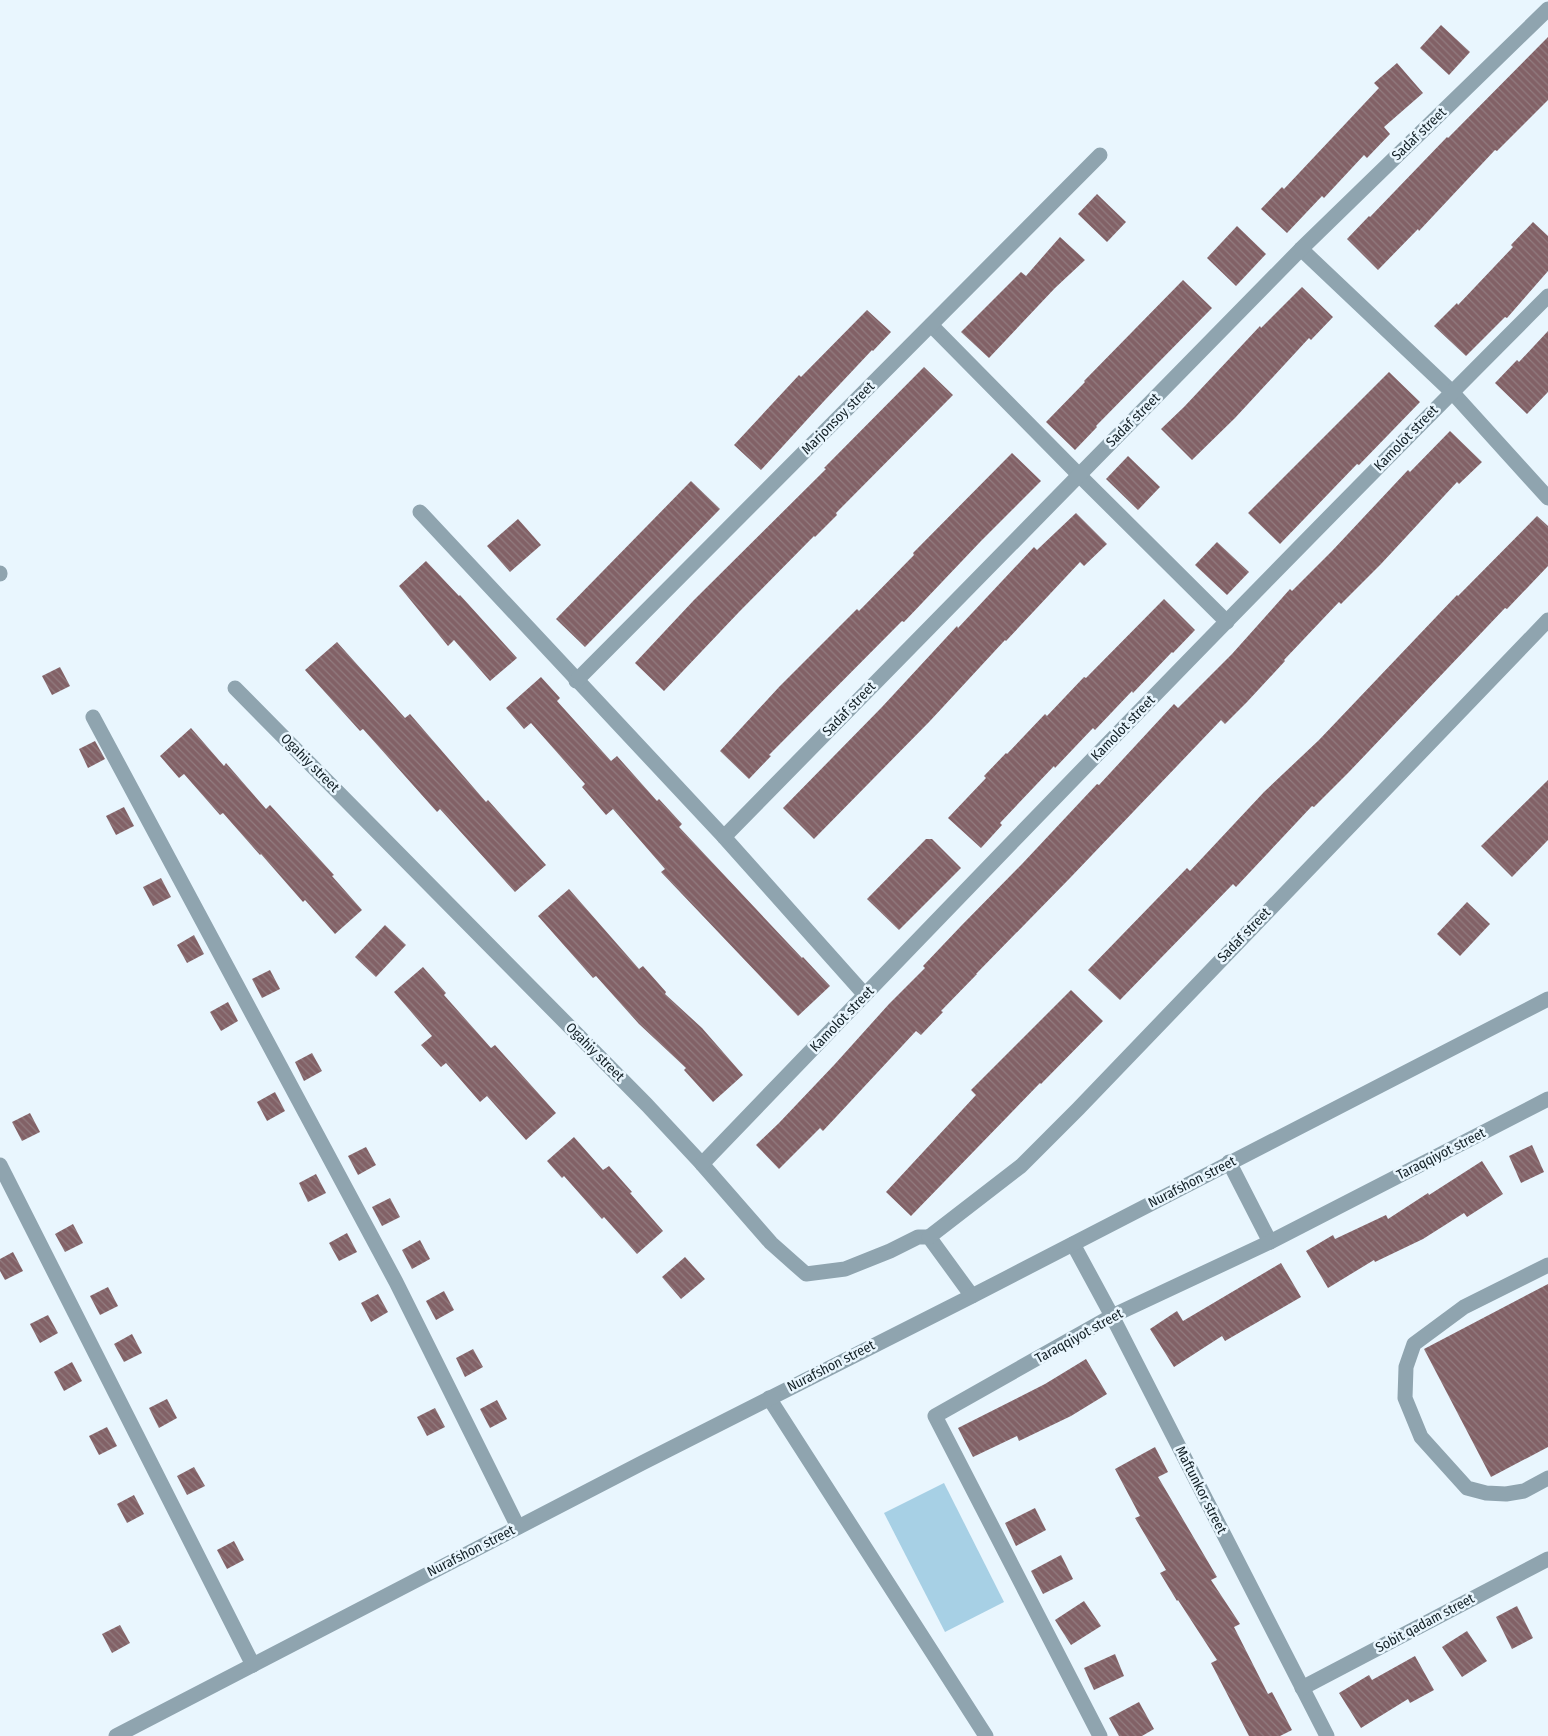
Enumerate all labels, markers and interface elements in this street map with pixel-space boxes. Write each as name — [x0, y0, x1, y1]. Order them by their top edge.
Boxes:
street label: Sadaf street — [1388, 104, 1450, 164]
street label: Marjonsoy street — [798, 378, 878, 458]
street label: Sadaf street — [1103, 389, 1164, 450]
street label: Kamolot street — [1370, 401, 1442, 474]
street label: Sadaf street — [819, 678, 879, 740]
street label: Kamolot street — [1087, 691, 1159, 764]
street label: Ogahiy street — [277, 730, 343, 796]
street label: Sadaf street — [1214, 904, 1274, 966]
street label: Kamolot street — [806, 982, 878, 1055]
street label: Ogahiy street — [562, 1019, 628, 1085]
street label: Taraqqiyot street — [1394, 1124, 1489, 1184]
street label: Nurafshon street — [1145, 1152, 1239, 1211]
street label: Taraqqiyot street — [1032, 1305, 1126, 1367]
street label: Nurafshon street — [784, 1336, 878, 1395]
street label: Maftunkor street — [1172, 1443, 1231, 1537]
street label: Nurafshon street — [424, 1521, 518, 1580]
street label: Sobit qadam street — [1373, 1590, 1478, 1656]

